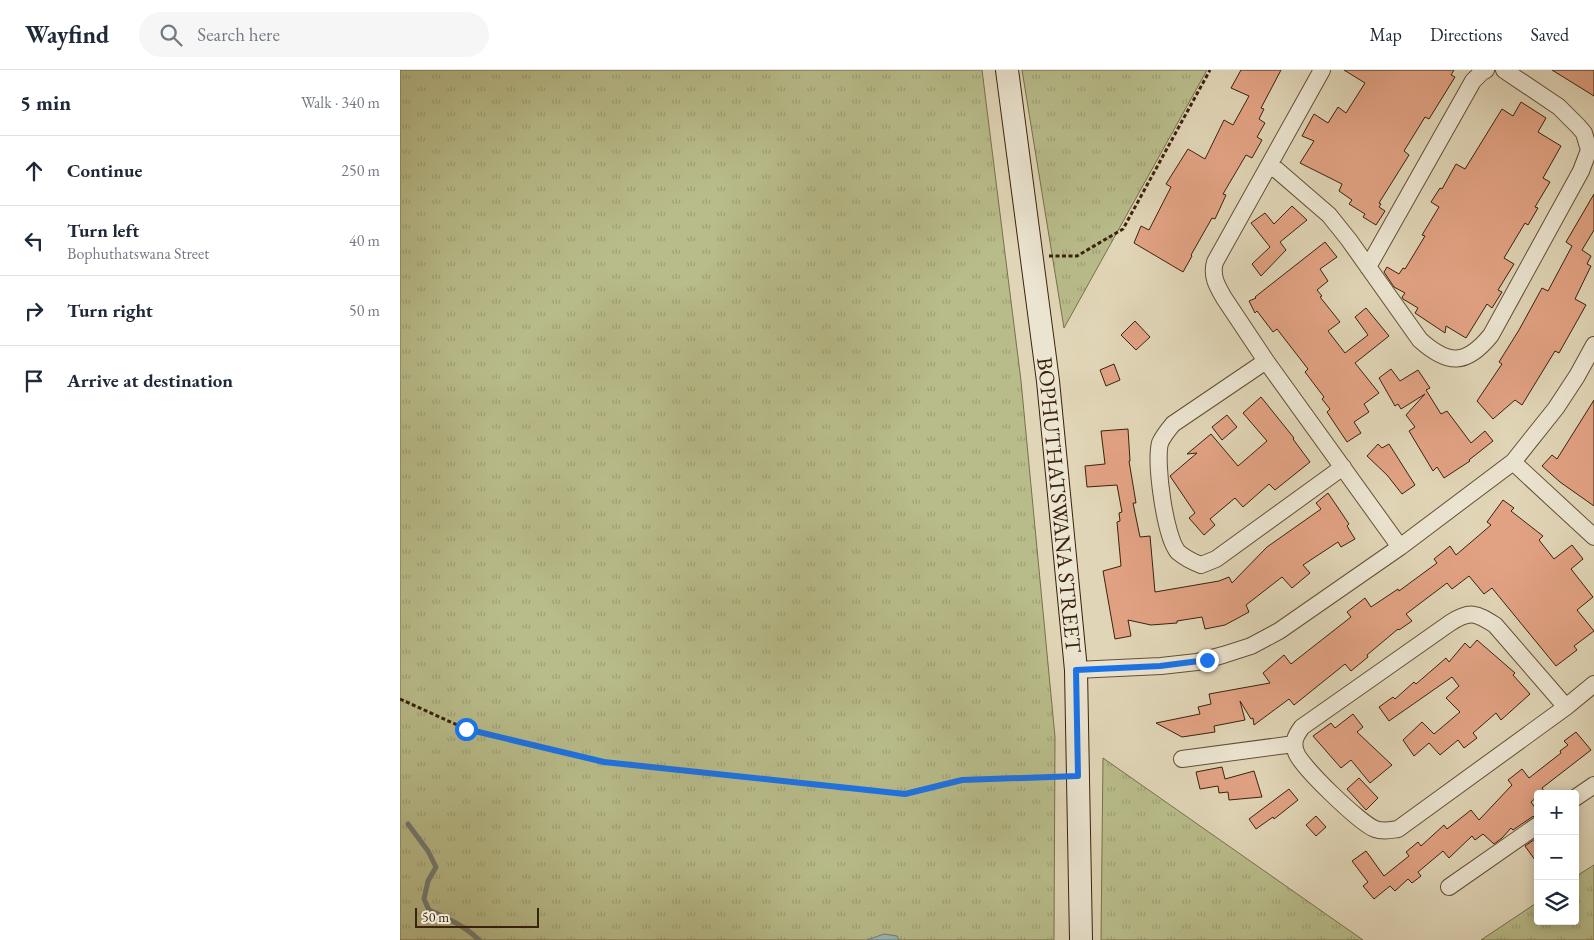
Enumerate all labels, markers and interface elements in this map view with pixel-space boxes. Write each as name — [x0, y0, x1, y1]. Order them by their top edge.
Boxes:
search box — [139, 12, 489, 57]
text: Wayfind — [25, 19, 109, 50]
icon: search — [157, 21, 185, 49]
text: Search here — [197, 22, 280, 47]
text: Map — [1370, 23, 1402, 46]
text: Directions — [1430, 23, 1502, 46]
text: Saved — [1530, 23, 1569, 46]
text: 5 min — [20, 89, 71, 116]
text: Walk · 340 m — [301, 92, 380, 113]
icon: ahead — [20, 157, 48, 185]
text: Continue — [67, 158, 142, 183]
text: 250 m — [341, 160, 380, 181]
text: Turn left — [67, 218, 139, 243]
icon: left — [20, 227, 48, 255]
text: 40 m — [349, 230, 380, 251]
text: Bophuthatswana Street — [67, 243, 209, 264]
icon: right — [20, 297, 48, 325]
text: Turn right — [67, 298, 153, 323]
text: 50 m — [349, 300, 380, 321]
street label: BOPHUTHATSWANA STREET — [1030, 355, 1088, 654]
icon: arrive — [20, 367, 48, 395]
text: Arrive at destination — [67, 368, 233, 393]
route end — [1196, 649, 1219, 672]
route start — [455, 718, 478, 741]
map controls — [1534, 790, 1579, 925]
button: + — [1534, 790, 1579, 835]
button: − — [1534, 835, 1579, 880]
button: layers — [1534, 880, 1579, 925]
scale bar — [415, 905, 539, 928]
text: 50 m — [422, 908, 449, 926]

